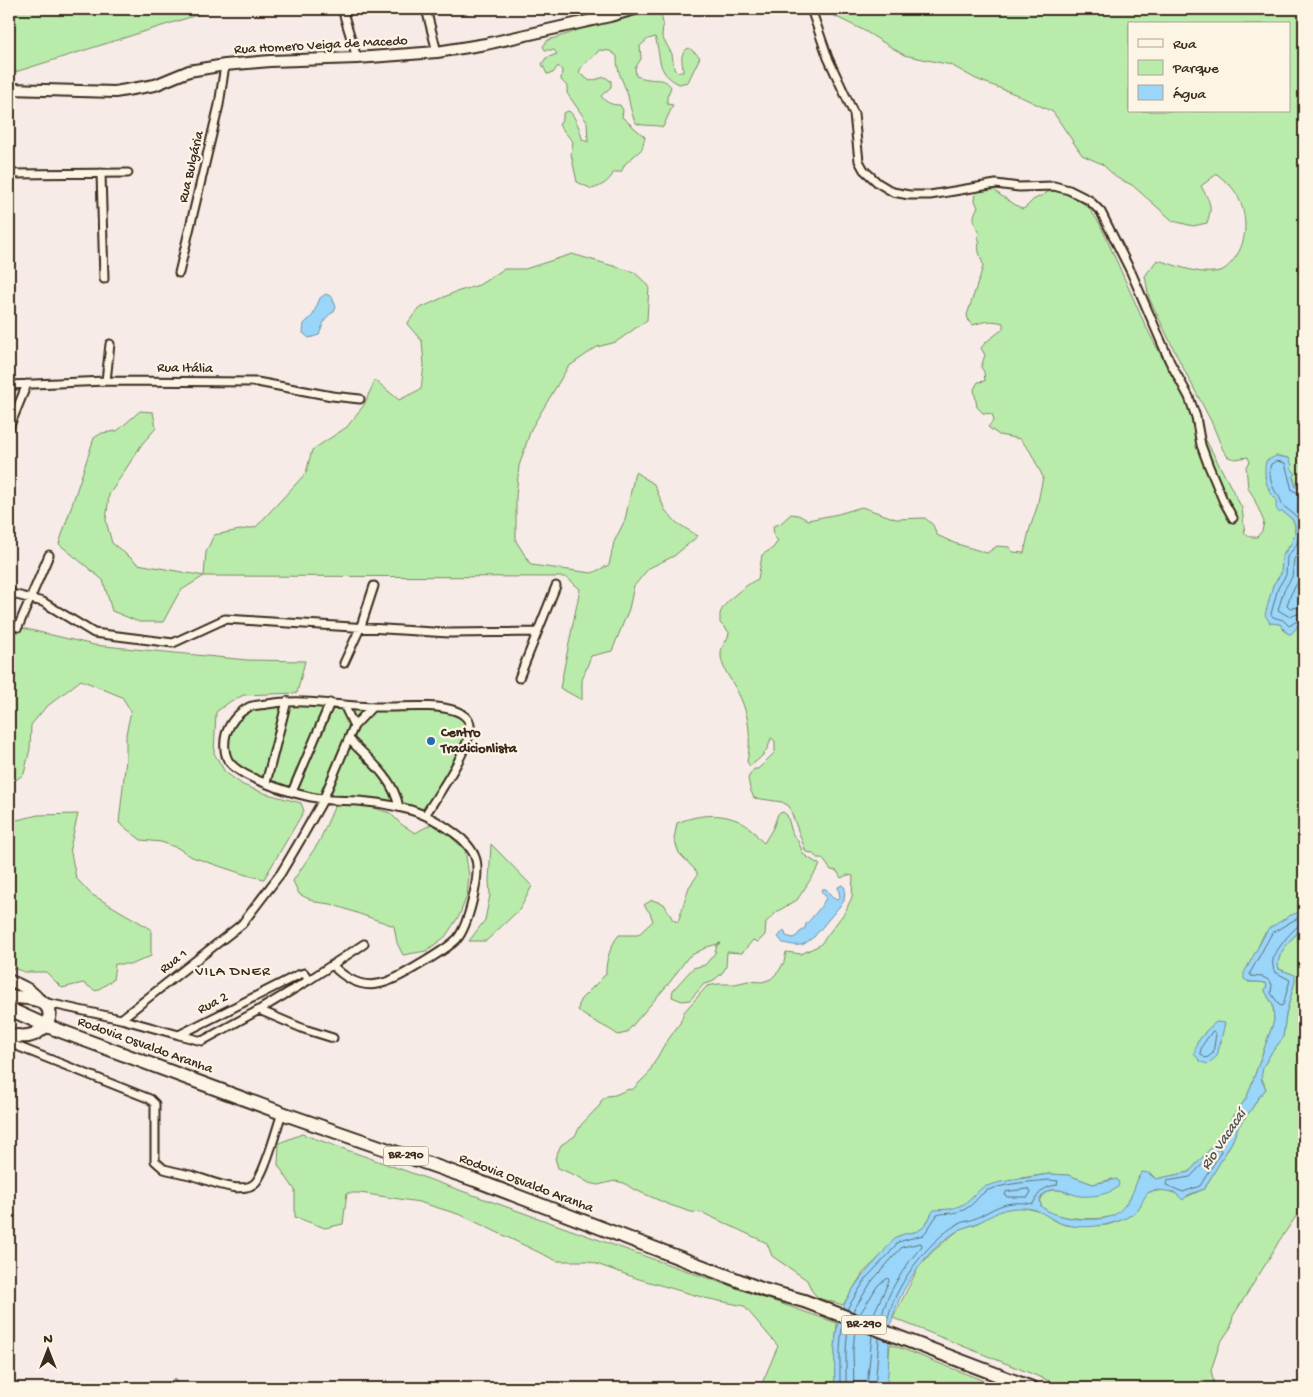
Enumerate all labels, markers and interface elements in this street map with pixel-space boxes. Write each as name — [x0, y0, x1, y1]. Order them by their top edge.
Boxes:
legend — [1128, 22, 1290, 112]
street label: Rua Homero Veiga de Macedo — [234, 33, 408, 59]
text: Rua — [1173, 36, 1197, 54]
text: Parque — [1172, 60, 1219, 78]
text: Água — [1173, 86, 1206, 104]
street label: Rua Bulgária — [175, 128, 209, 205]
street label: Rua Itália — [157, 360, 214, 378]
place label: Centro Tradicionlista — [440, 725, 518, 758]
marker: Centro Tradicionlista — [425, 735, 437, 747]
street label: Rua 1 — [157, 946, 191, 978]
district label: VILA DNER — [194, 963, 271, 981]
street label: Rua 2 — [195, 989, 231, 1019]
street label: Rodovia Osvaldo Aranha — [75, 1014, 216, 1079]
water label: Rio Vacacaí — [1197, 1104, 1252, 1174]
road number: BR-290 — [384, 1146, 428, 1166]
street label: Rodovia Osvaldo Aranha — [456, 1150, 597, 1218]
road number: BR-290 — [842, 1316, 886, 1334]
north arrow — [22, 1324, 72, 1374]
text: N — [43, 1331, 53, 1348]

